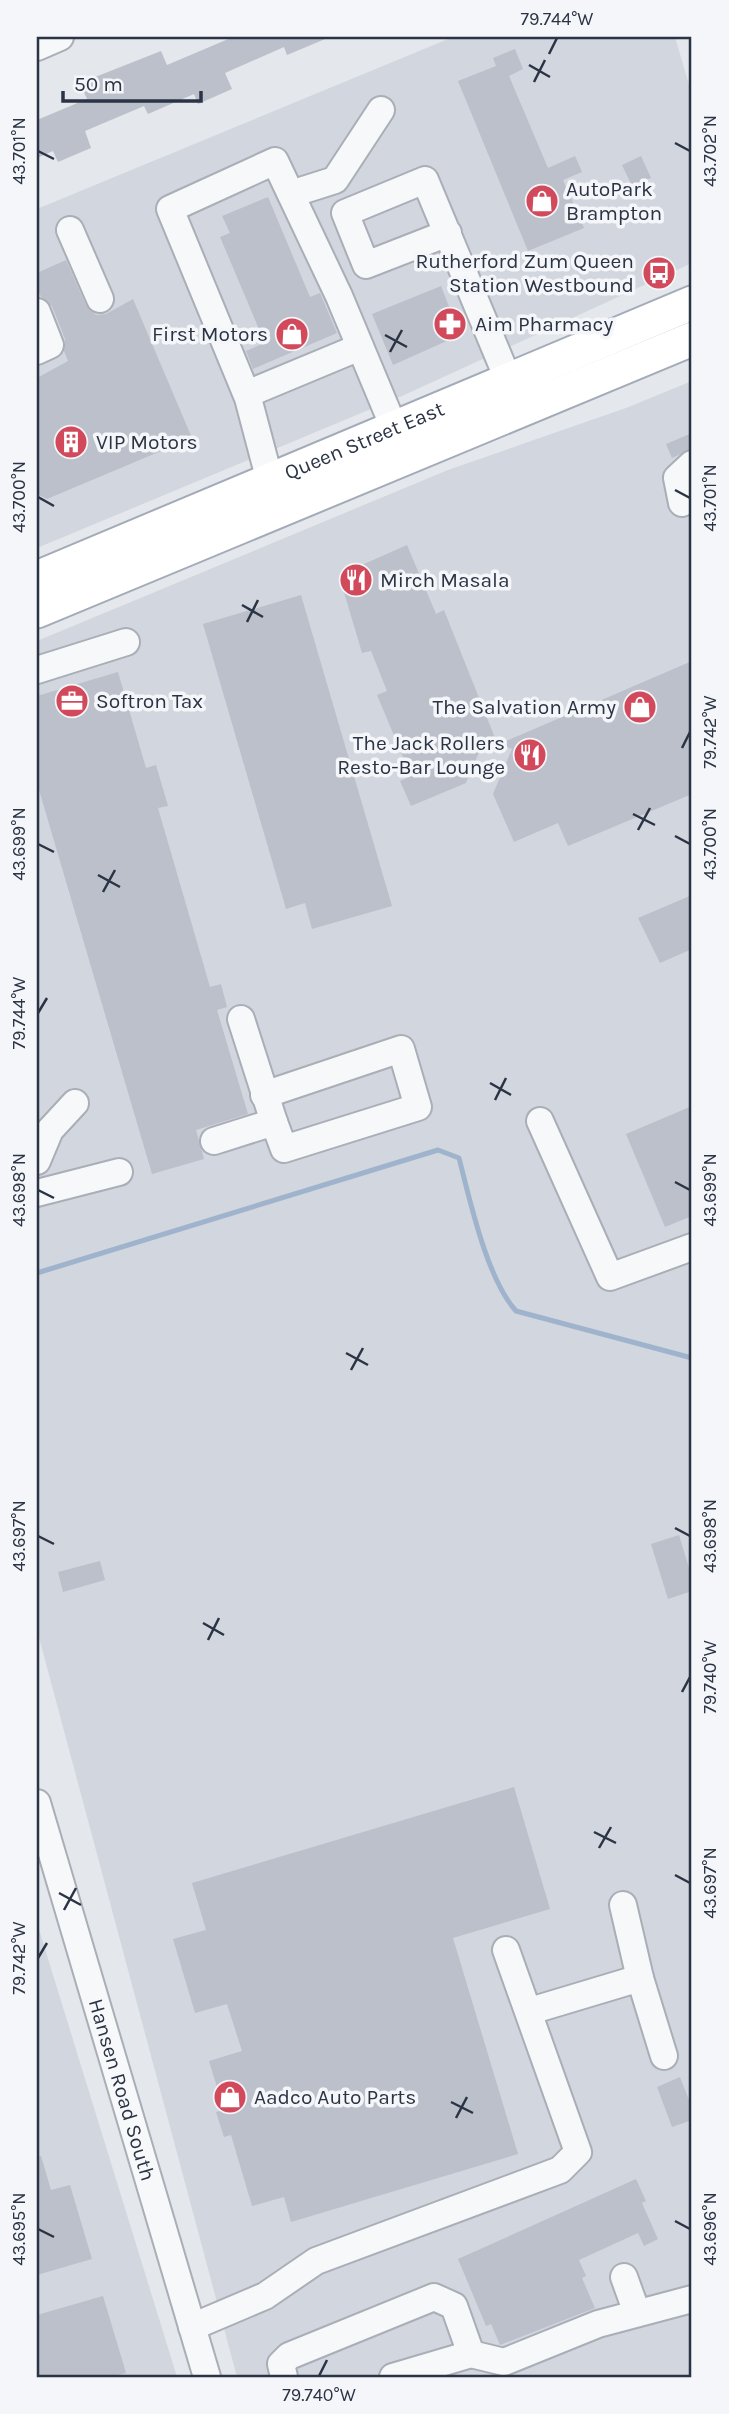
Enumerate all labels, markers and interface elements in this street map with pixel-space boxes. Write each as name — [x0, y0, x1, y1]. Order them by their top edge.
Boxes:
text: 79.744°W — [521, 8, 593, 30]
scale bar — [63, 60, 201, 104]
text: 50 m — [74, 72, 123, 96]
text: 43.702°N — [699, 115, 721, 187]
text: 43.701°N — [8, 117, 30, 185]
place label: AutoPark Brampton — [566, 177, 662, 225]
shop icon: AutoPark Brampton — [523, 182, 561, 220]
place label: Rutherford Zum Queen Station Westbound — [415, 249, 634, 297]
bus stop icon: Rutherford Zum Queen Station Westbound — [640, 254, 678, 292]
pharmacy icon: Aim Pharmacy — [431, 305, 469, 343]
place label: Aim Pharmacy — [475, 312, 613, 336]
shop icon: First Motors — [273, 315, 311, 353]
place label: First Motors — [152, 322, 268, 346]
street label: Queen Street East — [281, 396, 448, 485]
building icon: VIP Motors — [52, 423, 90, 461]
place label: VIP Motors — [96, 430, 198, 454]
text: 43.700°N — [8, 461, 30, 533]
text: 43.701°N — [699, 464, 721, 532]
restaurant icon: Mirch Masala — [337, 561, 375, 599]
place label: Mirch Masala — [380, 568, 510, 592]
office icon: Softron Tax — [53, 682, 91, 720]
shop icon: The Salvation Army — [621, 688, 659, 726]
place label: Softron Tax — [96, 689, 203, 713]
place label: The Salvation Army — [432, 695, 616, 719]
text: 79.742°W — [699, 695, 721, 769]
place label: The Jack Rollers Resto-Bar Lounge — [337, 731, 505, 779]
restaurant icon: The Jack Rollers Resto-Bar Lounge — [511, 736, 549, 774]
text: 43.699°N — [8, 807, 30, 881]
text: 43.700°N — [699, 808, 721, 880]
text: 79.744°W — [8, 977, 30, 1049]
text: 43.698°N — [8, 1153, 30, 1227]
text: 43.699°N — [699, 1153, 721, 1227]
text: 43.698°N — [699, 1499, 721, 1573]
text: 43.697°N — [8, 1500, 30, 1572]
text: 79.740°W — [699, 1640, 721, 1714]
text: 43.697°N — [699, 1847, 721, 1919]
text: 79.742°W — [8, 1921, 30, 1995]
street label: Hansen Road South — [84, 1996, 160, 2184]
shop icon: Aadco Auto Parts — [211, 2078, 249, 2116]
place label: Aadco Auto Parts — [254, 2085, 416, 2109]
text: 43.695°N — [8, 2192, 30, 2266]
text: 43.696°N — [699, 2192, 721, 2266]
text: 79.740°W — [282, 2384, 356, 2406]

